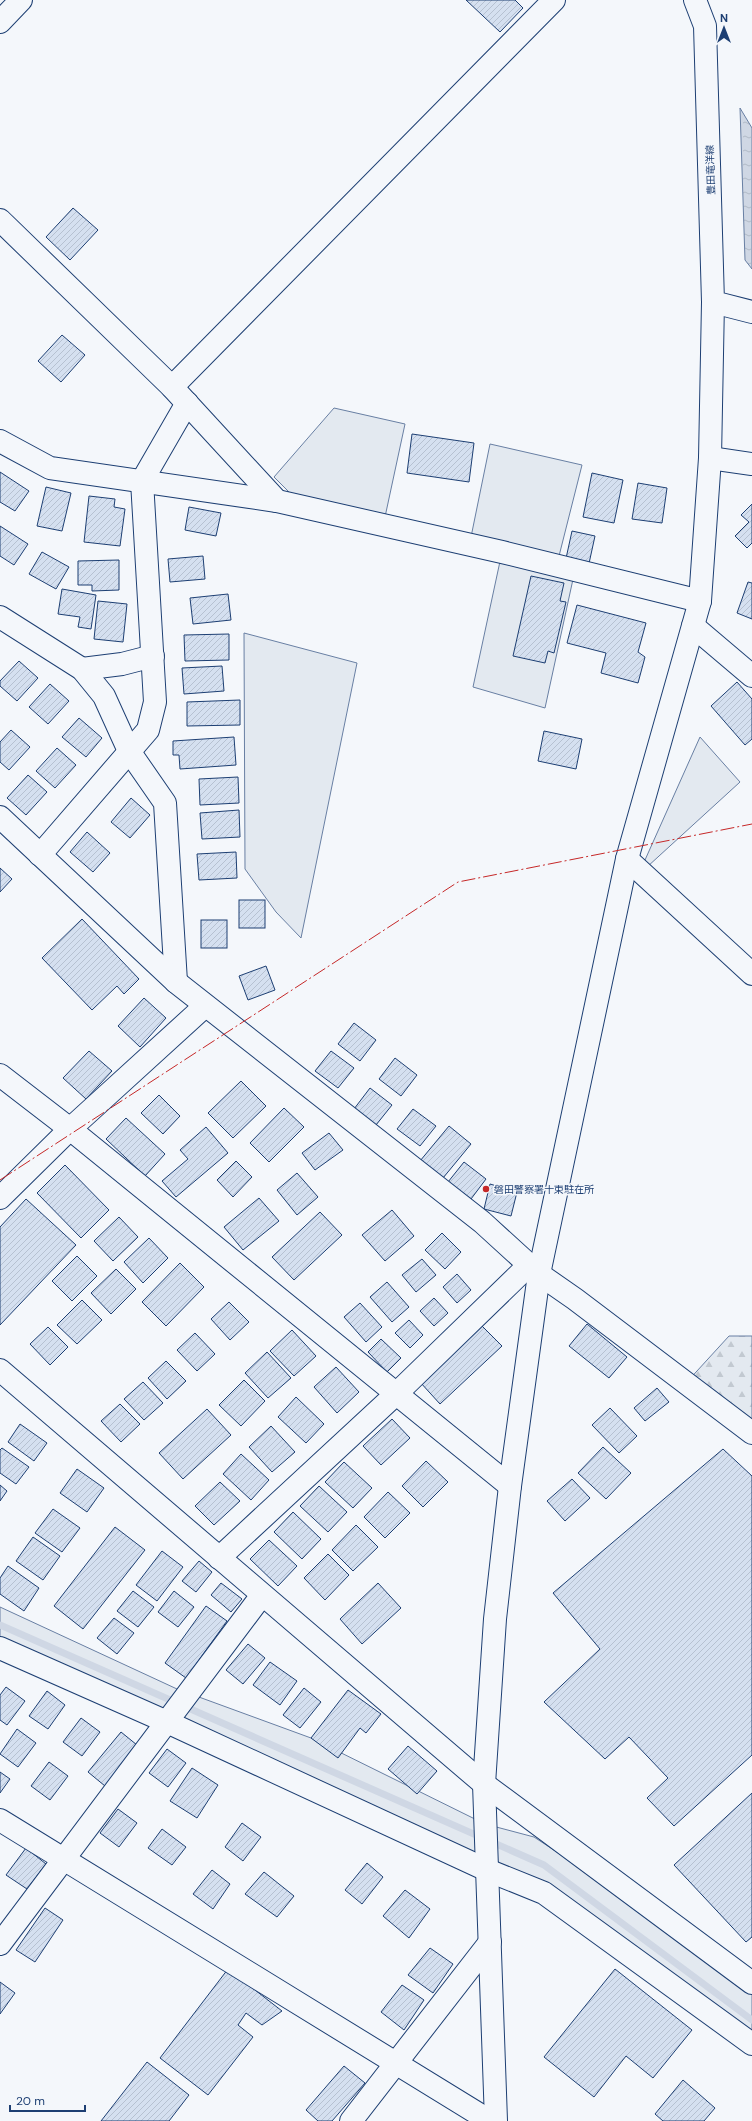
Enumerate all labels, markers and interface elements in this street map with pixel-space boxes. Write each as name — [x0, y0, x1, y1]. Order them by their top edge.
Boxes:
north arrow — [704, 8, 744, 48]
text: N — [720, 11, 728, 25]
street label: 豊田竜洋線 — [703, 145, 718, 195]
place label: 磐田警察署十束駐在所 — [494, 1183, 594, 1196]
marker: 磐田警察署十束駐在所 — [481, 1184, 491, 1194]
scale bar — [10, 2087, 85, 2113]
text: 20 m — [16, 2093, 45, 2109]

